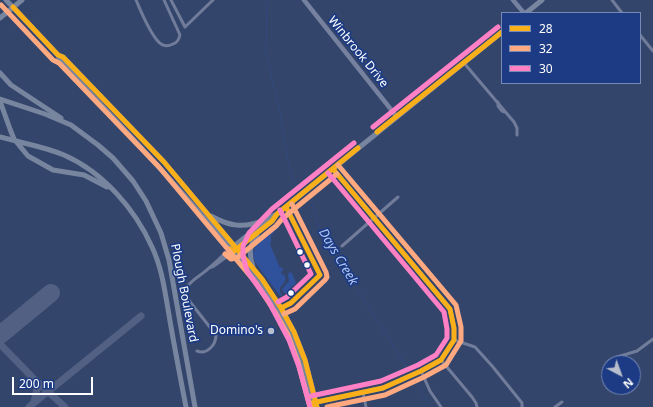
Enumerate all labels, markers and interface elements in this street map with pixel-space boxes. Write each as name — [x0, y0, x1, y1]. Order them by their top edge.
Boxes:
legend — [501, 12, 641, 84]
street label: Winbrook Drive — [325, 13, 391, 91]
text: 28 — [539, 20, 553, 37]
text: 32 — [539, 40, 553, 57]
text: 30 — [539, 60, 553, 77]
water label: Days Creek — [315, 226, 361, 288]
street label: Plough Boulevard — [167, 243, 201, 343]
unlabelled marker — [295, 247, 305, 257]
unlabelled marker — [302, 260, 312, 270]
unlabelled marker — [286, 288, 296, 298]
place label: Domino's — [210, 324, 263, 338]
marker: Domino's — [266, 326, 276, 336]
north arrow — [601, 355, 641, 395]
scale bar — [14, 369, 95, 395]
text: 200 m — [19, 375, 54, 392]
text: N — [620, 375, 637, 392]

